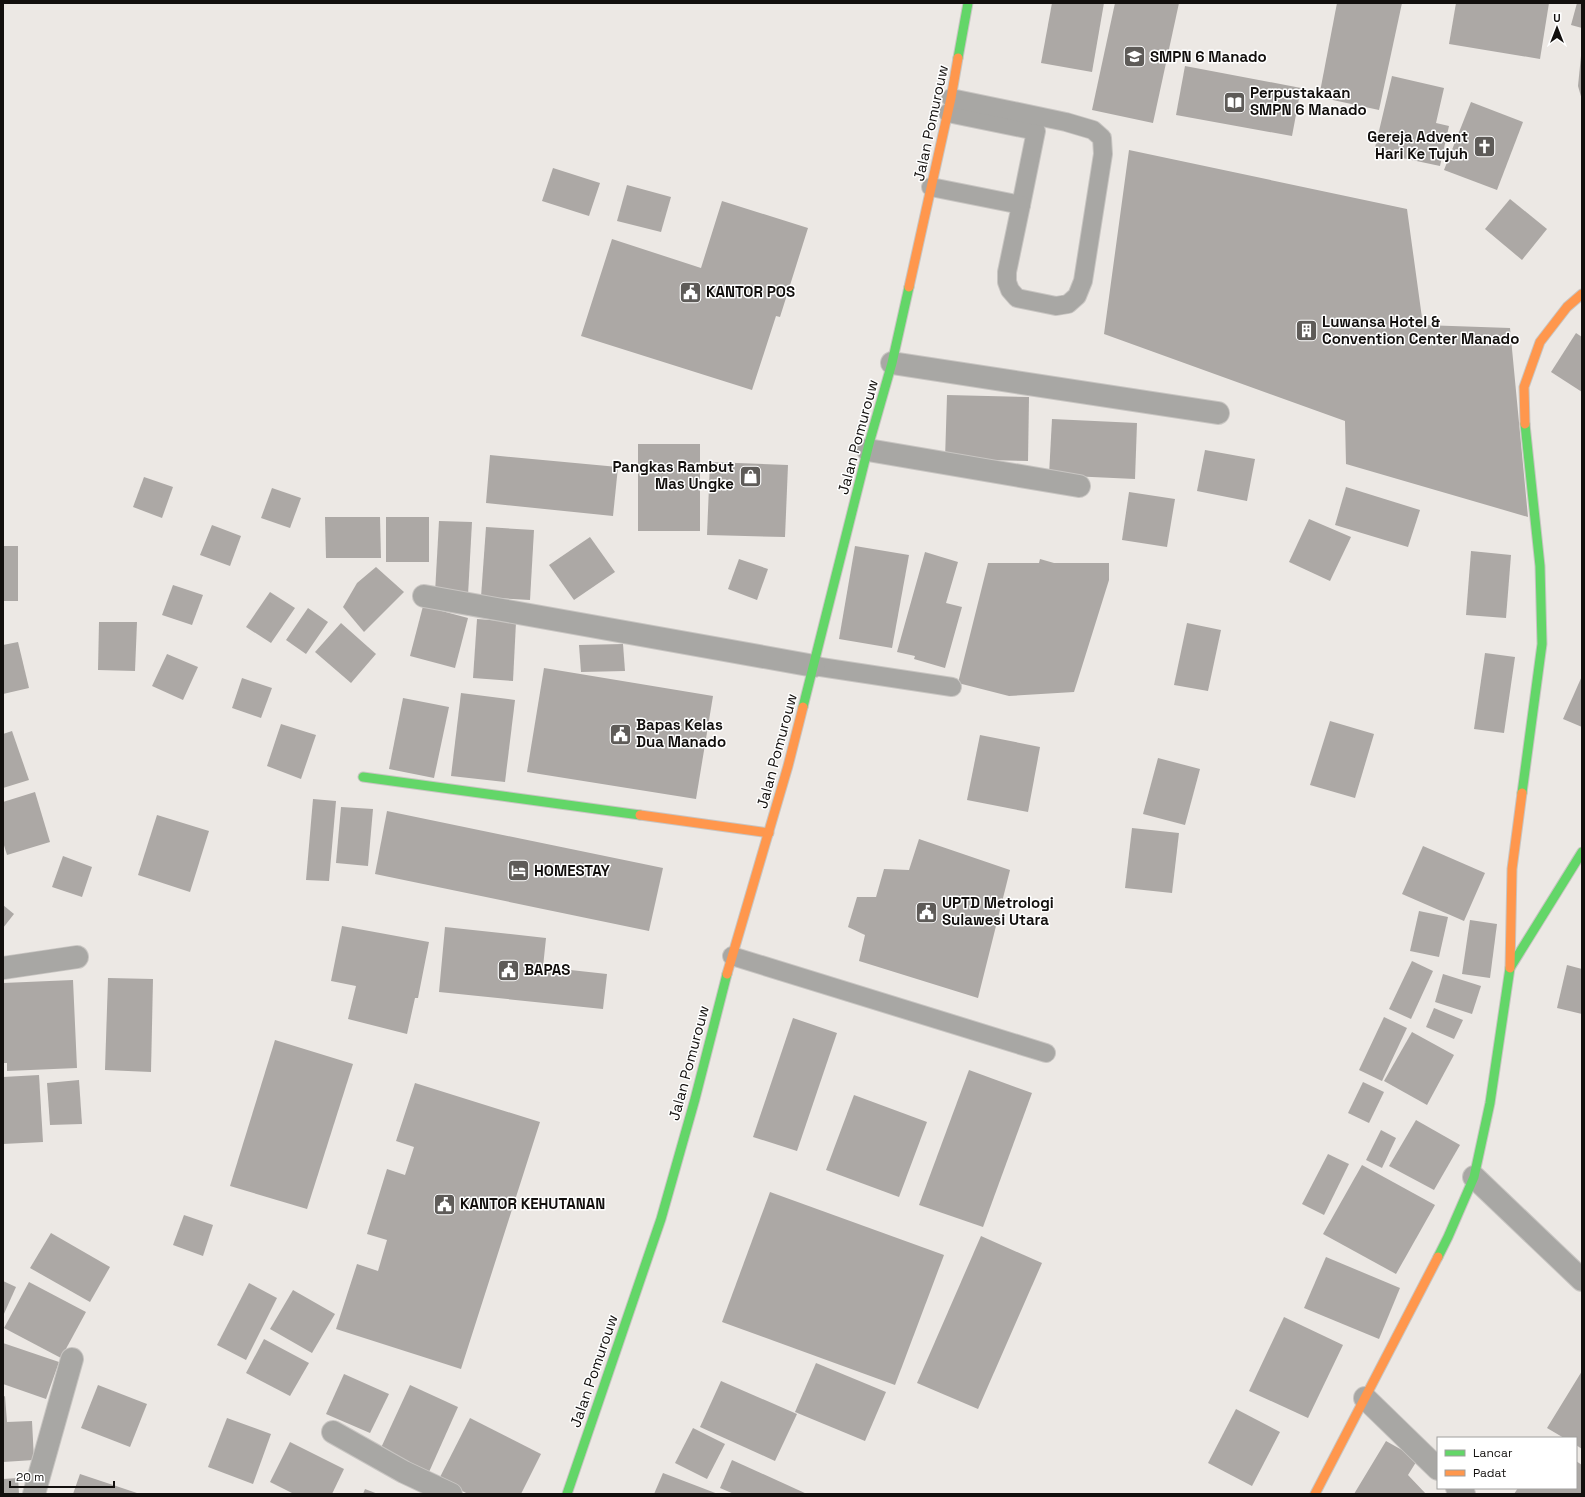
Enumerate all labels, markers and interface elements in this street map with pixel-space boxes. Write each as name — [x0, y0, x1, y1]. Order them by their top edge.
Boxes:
north arrow — [1537, 8, 1577, 48]
text: U — [1553, 11, 1561, 25]
school or university icon: SMPN 6 Manado — [1122, 44, 1148, 70]
place label: SMPN 6 Manado — [1150, 47, 1267, 66]
street label: Jalan Pomurouw — [909, 63, 952, 183]
place label: Perpustakaan SMPN 6 Manado — [1250, 83, 1367, 119]
library icon: Perpustakaan SMPN 6 Manado — [1221, 89, 1247, 115]
place label: Gereja Advent Hari Ke Tujuh — [1367, 127, 1468, 163]
church icon: Gereja Advent Hari Ke Tujuh — [1471, 133, 1497, 159]
public building icon: KANTOR POS — [678, 279, 704, 305]
place label: KANTOR POS — [706, 282, 795, 301]
place label: Luwansa Hotel & Convention Center Manado — [1322, 312, 1519, 348]
building icon: Luwansa Hotel & Convention Center Manado — [1294, 318, 1320, 344]
street label: Jalan Pomurouw — [833, 377, 882, 496]
place label: Pangkas Rambut Mas Ungke — [612, 457, 734, 493]
shop icon: Pangkas Rambut Mas Ungke — [737, 463, 763, 489]
street label: Jalan Pomurouw — [752, 691, 801, 810]
place label: Bapas Kelas Dua Manado — [636, 715, 726, 751]
public building icon: Bapas Kelas Dua Manado — [607, 721, 633, 747]
hotel icon: HOMESTAY — [506, 858, 532, 884]
place label: HOMESTAY — [534, 861, 611, 880]
place label: UPTD Metrologi Sulawesi Utara — [942, 893, 1054, 929]
public building icon: UPTD Metrologi Sulawesi Utara — [913, 899, 939, 925]
public building icon: BAPAS — [495, 957, 521, 983]
place label: BAPAS — [524, 960, 570, 979]
street label: Jalan Pomurouw — [664, 1003, 713, 1122]
public building icon: KANTOR KEHUTANAN — [431, 1191, 457, 1217]
place label: KANTOR KEHUTANAN — [460, 1194, 605, 1213]
street label: Jalan Pomurouw — [565, 1312, 622, 1430]
legend — [1437, 1437, 1577, 1489]
text: Lancar — [1473, 1445, 1513, 1461]
scale bar — [10, 1463, 114, 1489]
text: Padat — [1473, 1465, 1507, 1481]
text: 20 m — [16, 1469, 44, 1485]

